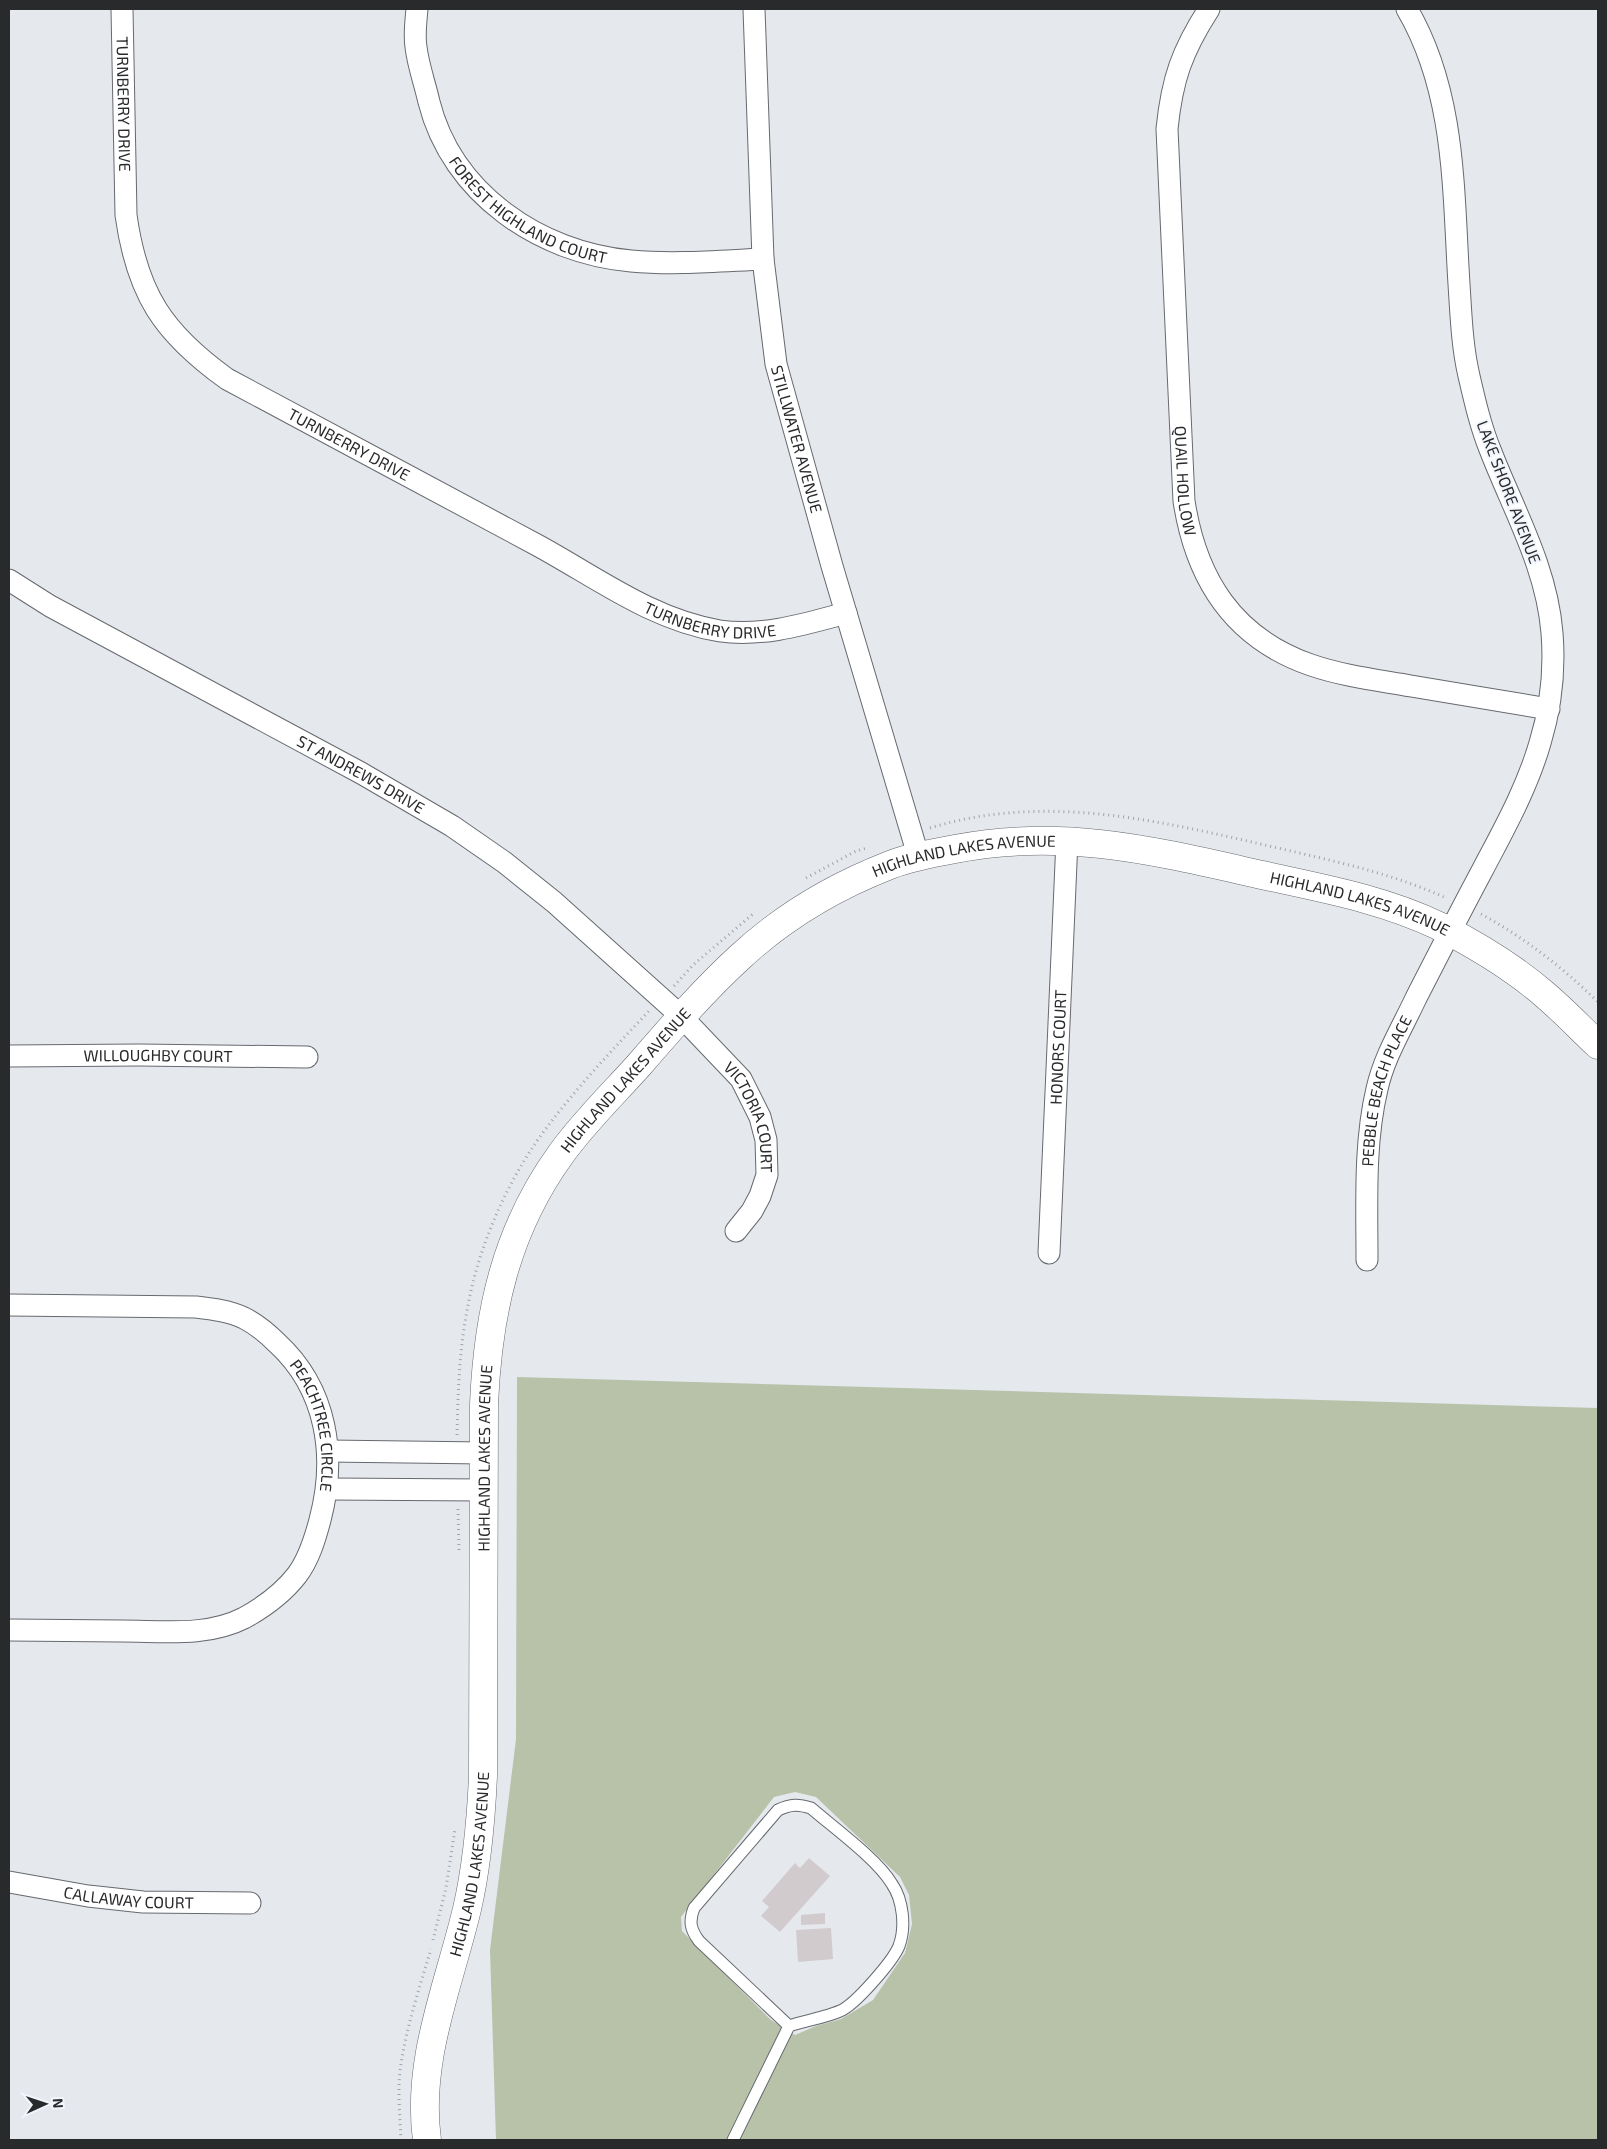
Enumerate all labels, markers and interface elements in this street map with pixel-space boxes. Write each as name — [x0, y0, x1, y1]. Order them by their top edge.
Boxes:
street label: TURNBERRY DRIVE — [114, 36, 135, 172]
street label: FOREST HIGHLAND COURT — [446, 152, 609, 267]
street label: STILLWATER AVENUE — [768, 363, 827, 515]
street label: TURNBERRY DRIVE — [285, 404, 413, 484]
street label: LAKE SHORE AVENUE — [1473, 418, 1545, 566]
street label: QUAIL HOLLOW — [1171, 425, 1201, 538]
street label: TURNBERRY DRIVE — [641, 597, 777, 642]
street label: ST ANDREWS DRIVE — [294, 731, 428, 817]
street label: HIGHLAND LAKES AVENUE — [869, 831, 1056, 880]
street label: HIGHLAND LAKES AVENUE — [1268, 867, 1453, 939]
street label: HONORS COURT — [1045, 989, 1069, 1105]
street label: HIGHLAND LAKES AVENUE — [556, 1003, 694, 1156]
street label: PEBBLE BEACH PLACE — [1357, 1012, 1415, 1167]
street label: WILLOUGHBY COURT — [83, 1045, 233, 1065]
street label: VICTORIA COURT — [720, 1057, 777, 1173]
street label: PEACHTREE CIRCLE — [287, 1355, 338, 1493]
street label: HIGHLAND LAKES AVENUE — [474, 1364, 496, 1552]
street label: HIGHLAND LAKES AVENUE — [445, 1771, 492, 1958]
street label: CALLAWAY COURT — [62, 1882, 194, 1911]
north arrow — [20, 2079, 70, 2129]
text: N — [50, 2098, 67, 2109]

